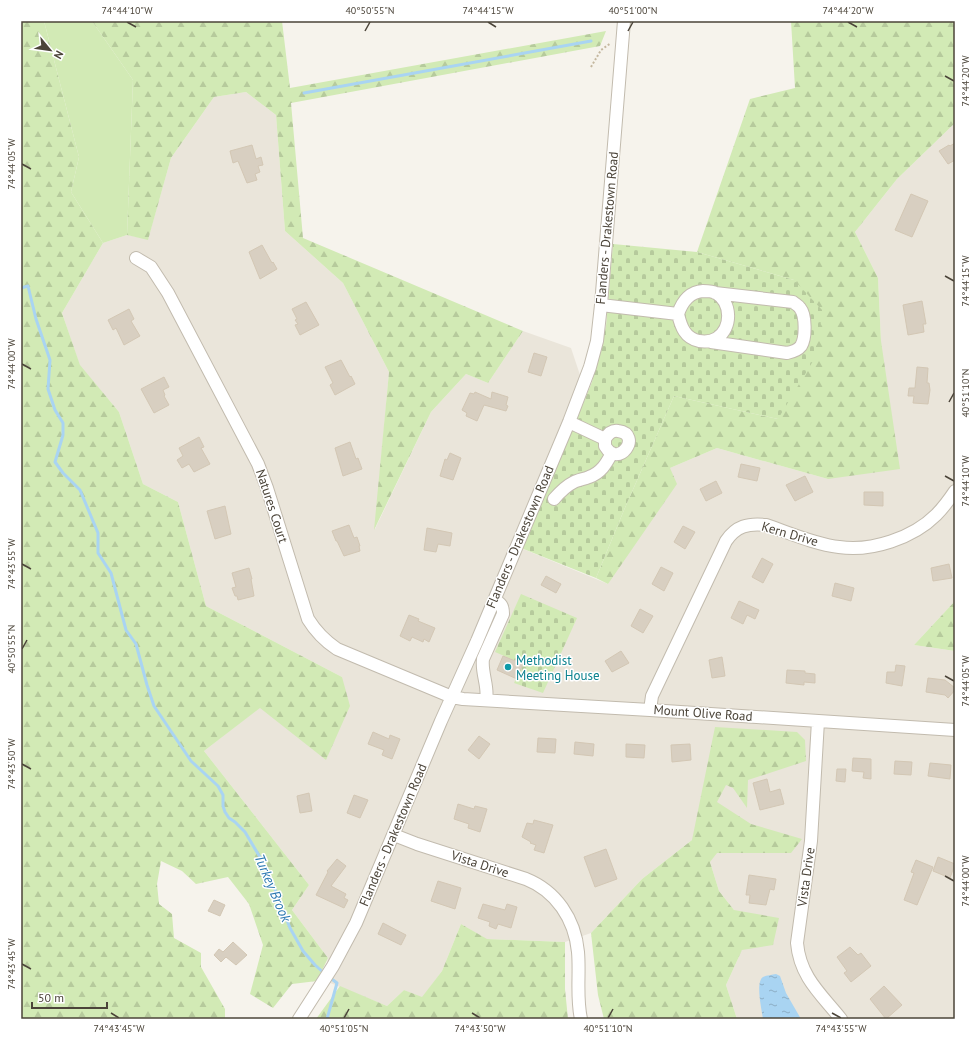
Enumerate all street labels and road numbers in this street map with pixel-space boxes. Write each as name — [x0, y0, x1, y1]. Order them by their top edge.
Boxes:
street label: Flanders - Drakestown Road — [592, 151, 622, 305]
street label: Flanders - Drakestown Road — [482, 463, 558, 611]
street label: Natures Court — [252, 467, 292, 546]
street label: Kern Drive — [760, 518, 820, 550]
street label: Mount Olive Road — [653, 701, 753, 725]
street label: Flanders - Drakestown Road — [355, 761, 431, 909]
street label: Vista Drive — [448, 846, 511, 881]
street label: Vista Drive — [793, 846, 819, 909]

